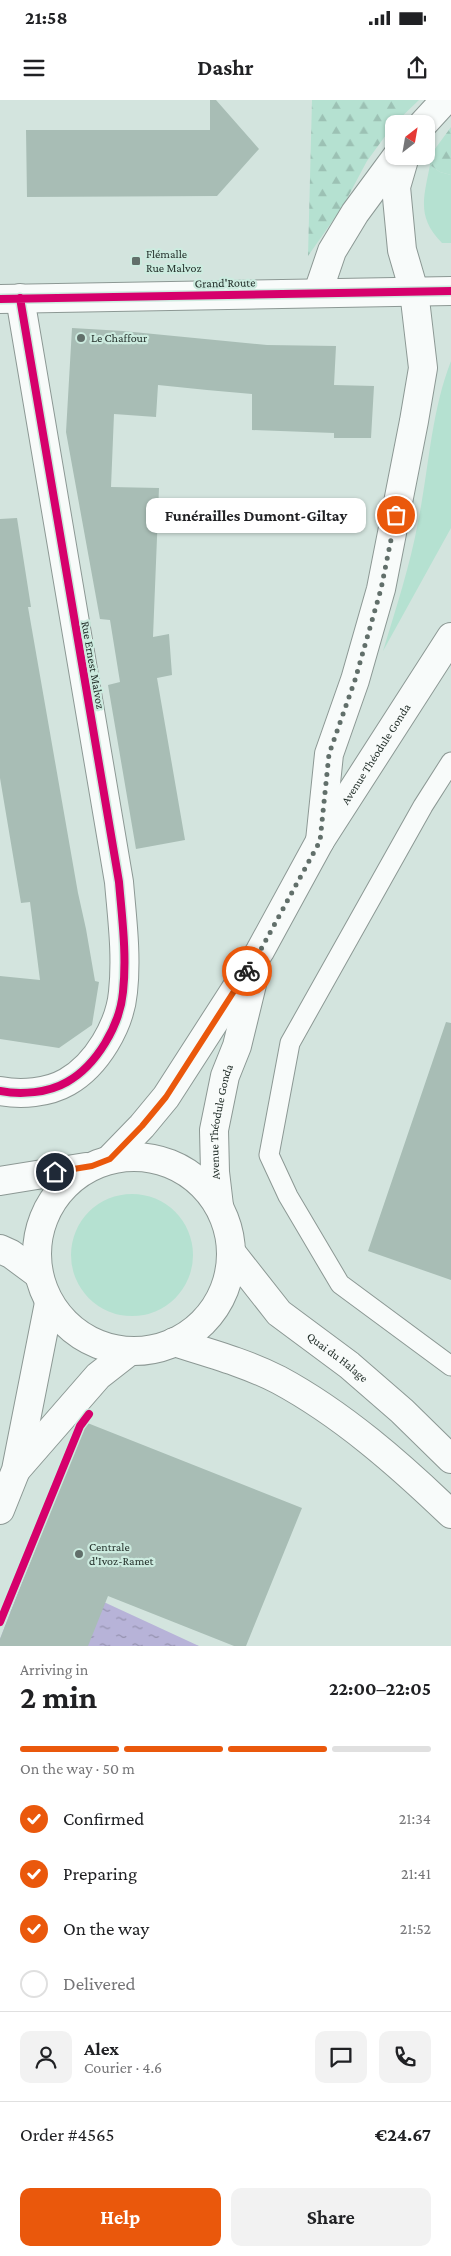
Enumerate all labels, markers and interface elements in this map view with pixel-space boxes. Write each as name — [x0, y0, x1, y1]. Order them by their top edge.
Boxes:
text: 21:58 — [25, 7, 67, 28]
icon: menu — [20, 54, 48, 82]
icon: share — [403, 54, 431, 82]
text: Dashr — [197, 55, 254, 80]
north arrow — [385, 115, 435, 165]
map controls — [385, 115, 435, 165]
place label: Flémalle Rue Malvoz — [146, 247, 202, 275]
marker: Flémalle Rue Malvoz — [130, 255, 142, 267]
street label: Grand'Route — [195, 275, 255, 291]
place label: Le Chaffour — [91, 331, 148, 345]
marker: Le Chaffour — [75, 332, 87, 344]
pin — [375, 494, 417, 536]
callout: Funérailles Dumont-Giltay — [146, 498, 366, 532]
icon: bag — [382, 501, 410, 529]
text: Funérailles Dumont-Giltay — [165, 507, 347, 524]
street label: Rue Ernest Malvoz — [78, 620, 108, 710]
street label: Avenue Théodule Gonda — [338, 701, 414, 807]
courier — [222, 946, 272, 996]
icon: bike — [233, 957, 261, 985]
street label: Avenue Théodule Gonda — [207, 1062, 236, 1181]
pin — [34, 1151, 76, 1193]
icon: home — [41, 1158, 69, 1186]
street label: Quai du Halage — [304, 1329, 371, 1385]
place label: Centrale d'Ivoz-Ramet — [89, 1540, 155, 1568]
marker: Centrale d'Ivoz-Ramet — [73, 1548, 85, 1560]
text: Arriving in — [20, 1661, 88, 1678]
text: 22:00–22:05 — [329, 1678, 431, 1699]
text: 2 min — [20, 1679, 97, 1715]
text: On the way · 50 m — [20, 1760, 135, 1777]
icon: check — [20, 1805, 48, 1833]
text: Confirmed — [63, 1808, 144, 1829]
text: 21:34 — [399, 1810, 431, 1827]
icon: check — [20, 1860, 48, 1888]
text: Preparing — [63, 1863, 137, 1884]
text: 21:41 — [401, 1865, 431, 1882]
icon: check — [20, 1915, 48, 1943]
text: On the way — [63, 1918, 149, 1939]
text: 21:52 — [400, 1920, 431, 1937]
text: Delivered — [63, 1973, 136, 1994]
button: person — [20, 2031, 72, 2083]
button: chat — [315, 2031, 367, 2083]
button: phone — [379, 2031, 431, 2083]
text: Alex — [84, 2038, 119, 2059]
text: Courier · 4.6 — [84, 2059, 162, 2076]
text: Order #4565 — [20, 2124, 114, 2145]
text: €24.67 — [375, 2124, 431, 2145]
button: Help — [20, 2188, 221, 2246]
button: Share — [231, 2188, 431, 2246]

